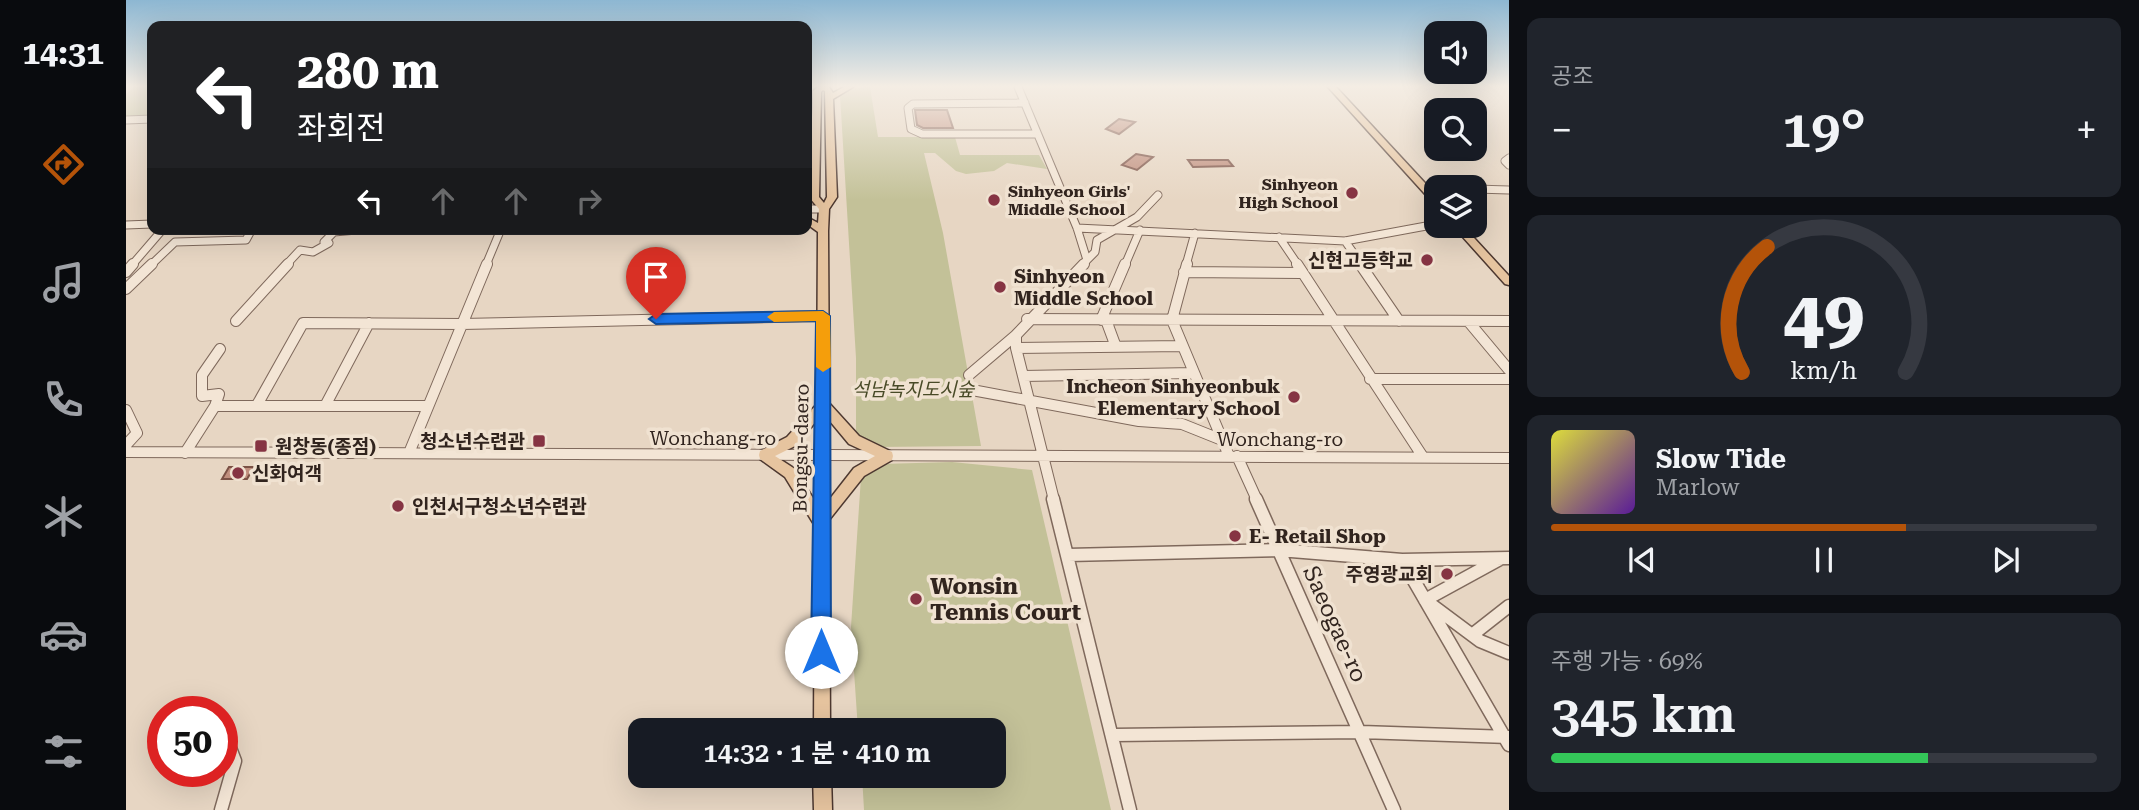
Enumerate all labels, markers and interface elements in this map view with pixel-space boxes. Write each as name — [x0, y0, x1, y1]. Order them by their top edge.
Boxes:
map controls — [1424, 21, 1487, 238]
button: sound — [1424, 21, 1487, 84]
text: 14:31 — [22, 34, 104, 72]
text: 280 m — [297, 43, 439, 100]
icon: left — [182, 49, 273, 140]
text: 공조 — [1551, 63, 1593, 90]
button: search — [1424, 98, 1487, 161]
text: 19° — [1782, 99, 1866, 160]
text: − — [1551, 108, 1572, 152]
text: + — [2076, 108, 2097, 152]
text: 좌회전 — [297, 109, 385, 147]
icon: directions — [39, 140, 88, 189]
place label: Sinhyeon High School — [1239, 175, 1339, 212]
button: layers — [1424, 175, 1487, 238]
icon: left — [351, 182, 389, 220]
icon: ahead — [424, 182, 462, 220]
icon: ahead — [497, 182, 535, 220]
icon: right — [570, 182, 608, 220]
place label: Sinhyeon Girls' Middle School — [1008, 182, 1130, 219]
marker: Sinhyeon High School — [1344, 185, 1360, 201]
marker: Sinhyeon Girls' Middle School — [986, 192, 1002, 208]
pin — [626, 247, 686, 319]
place label: 신현고등학교 — [1308, 249, 1413, 272]
marker: 신현고등학교 — [1419, 252, 1435, 268]
icon: music — [39, 258, 88, 307]
icon: arrive — [637, 258, 675, 296]
place label: Sinhyeon Middle School — [1014, 265, 1153, 310]
text: 49 — [1783, 276, 1865, 361]
marker: Sinhyeon Middle School — [992, 279, 1008, 295]
text: km/h — [1791, 356, 1857, 385]
icon: phone — [39, 375, 88, 424]
place label: Incheon Sinhyeonbuk Elementary School — [1066, 375, 1280, 420]
park label: 석남녹지도시숲 — [852, 378, 976, 401]
street label: Bongsu-daero — [788, 384, 814, 512]
marker: Incheon Sinhyeonbuk Elementary School — [1286, 389, 1302, 405]
street label: Wonchang-ro — [650, 427, 776, 450]
street label: Wonchang-ro — [1217, 428, 1343, 451]
place label: 청소년수련관 — [420, 430, 526, 453]
marker: 청소년수련관 — [531, 433, 547, 449]
place label: 원창동(종점) — [275, 435, 376, 458]
marker: 원창동(종점) — [253, 438, 269, 454]
text: Slow Tide — [1656, 444, 1786, 474]
place label: 신화여객 — [252, 462, 322, 485]
marker: 신화여객 — [230, 465, 246, 481]
text: Marlow — [1656, 474, 1739, 501]
icon: climate — [39, 492, 88, 541]
place label: 인천서구청소년수련관 — [412, 495, 587, 518]
marker: 인천서구청소년수련관 — [390, 498, 406, 514]
place label: E- Retail Shop — [1249, 525, 1386, 548]
marker: E- Retail Shop — [1227, 528, 1243, 544]
icon: previous — [1623, 541, 1661, 579]
icon: pause — [1805, 541, 1843, 579]
icon: next — [1987, 541, 2025, 579]
street label: Saeogae-ro — [1297, 562, 1373, 686]
place label: 주영광교회 — [1346, 563, 1433, 586]
marker: 주영광교회 — [1439, 566, 1455, 582]
place label: Wonsin Tennis Court — [930, 573, 1081, 626]
marker: Wonsin Tennis Court — [908, 591, 924, 607]
icon: car — [39, 610, 88, 659]
position arrow — [784, 615, 858, 689]
text: 주행 가능 · 69% — [1551, 648, 1703, 675]
text: 345 km — [1551, 684, 1736, 745]
speed limit sign: 50 — [147, 696, 238, 787]
icon: filters — [39, 727, 88, 776]
text: 14:32 · 1 분 · 410 m — [703, 738, 931, 768]

